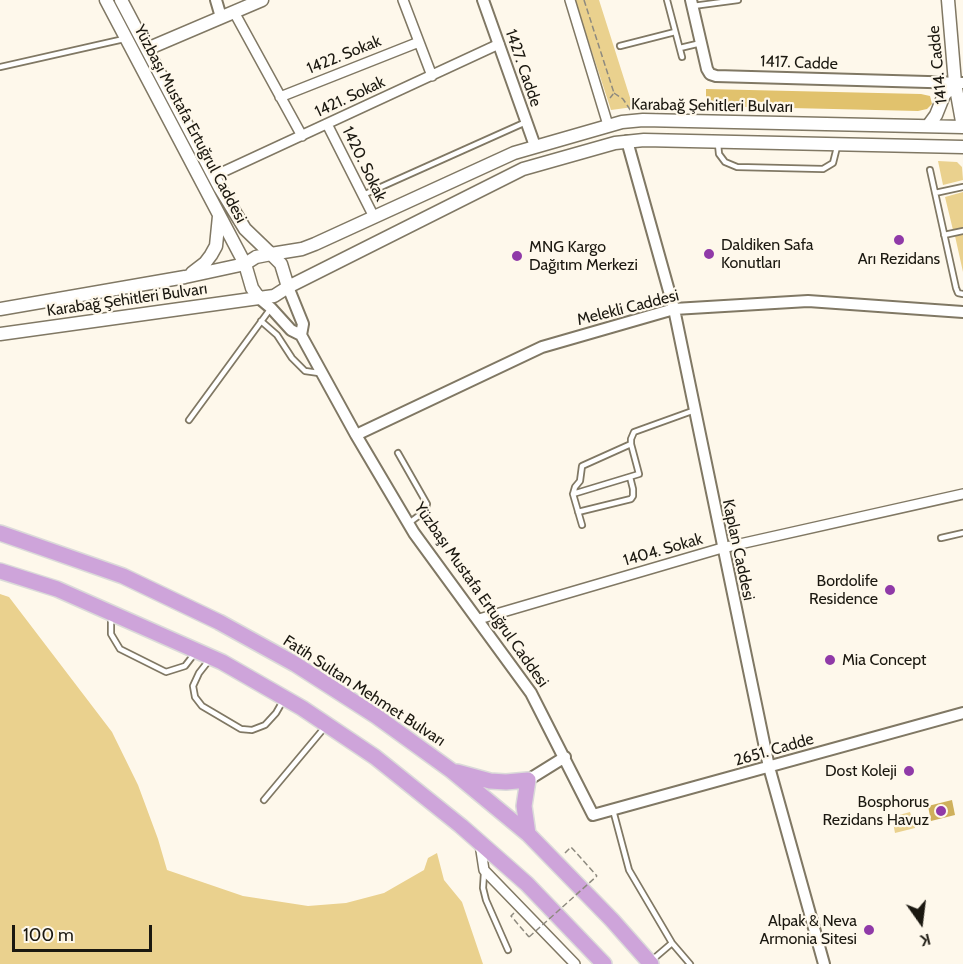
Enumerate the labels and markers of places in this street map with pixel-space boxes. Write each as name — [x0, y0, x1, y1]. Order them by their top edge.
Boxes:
marker: Arı Rezidans — [892, 233, 906, 247]
place label: Daldiken Safa Konutları — [721, 235, 814, 273]
place label: MNG Kargo Dağıtım Merkezi — [529, 237, 638, 275]
marker: Daldiken Safa Konutları — [702, 247, 716, 261]
marker: MNG Kargo Dağıtım Merkezi — [510, 249, 524, 263]
place label: Arı Rezidans — [858, 249, 940, 269]
place label: Bordolife Residence — [809, 571, 878, 609]
marker: Bordolife Residence — [883, 583, 897, 597]
place label: Mia Concept — [842, 650, 926, 670]
marker: Mia Concept — [823, 653, 837, 667]
place label: Dost Koleji — [825, 761, 897, 781]
marker: Dost Koleji — [902, 764, 916, 778]
place label: Bosphorus Rezidans Havuz — [822, 792, 929, 830]
marker: Bosphorus Rezidans Havuz — [934, 804, 948, 818]
place label: Alpak & Neva Armonia Sitesi — [759, 911, 857, 949]
marker: Alpak & Neva Armonia Sitesi — [862, 923, 876, 937]

